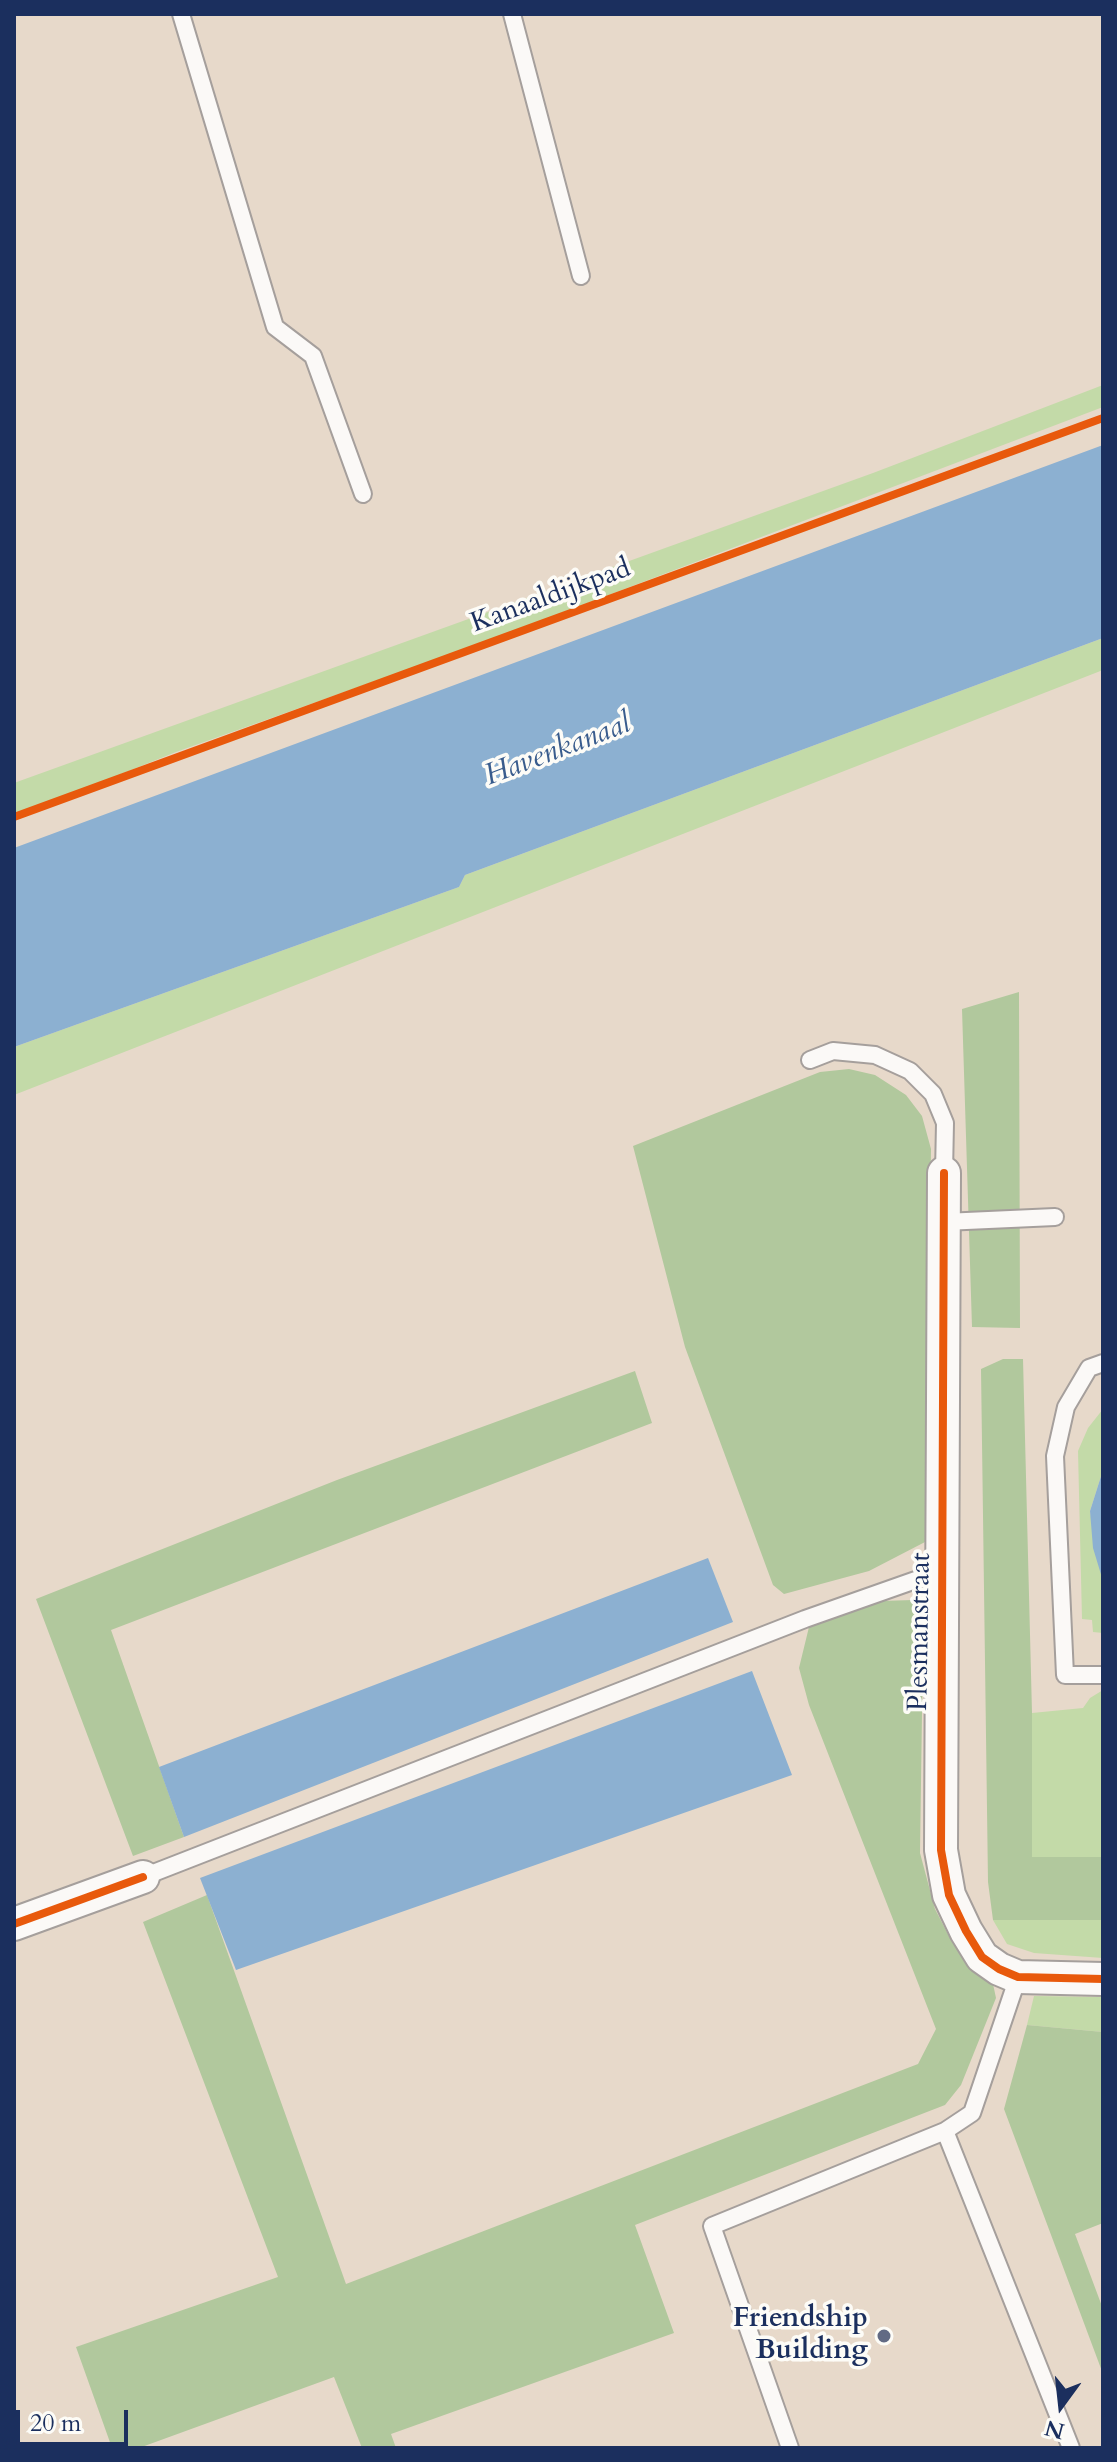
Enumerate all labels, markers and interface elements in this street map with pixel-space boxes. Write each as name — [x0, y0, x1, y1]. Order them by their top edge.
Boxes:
street label: Kanaaldijkpad — [466, 553, 636, 641]
water label: Havenkanaal — [480, 707, 636, 795]
street label: Plesmanstraat — [903, 1552, 939, 1712]
place label: Friendship Building — [733, 2303, 868, 2369]
marker: Friendship Building — [875, 2327, 893, 2345]
north arrow — [1021, 2366, 1101, 2446]
scale bar — [20, 2394, 132, 2444]
text: 20 m — [30, 2407, 81, 2440]
text: N — [1042, 2412, 1068, 2446]

